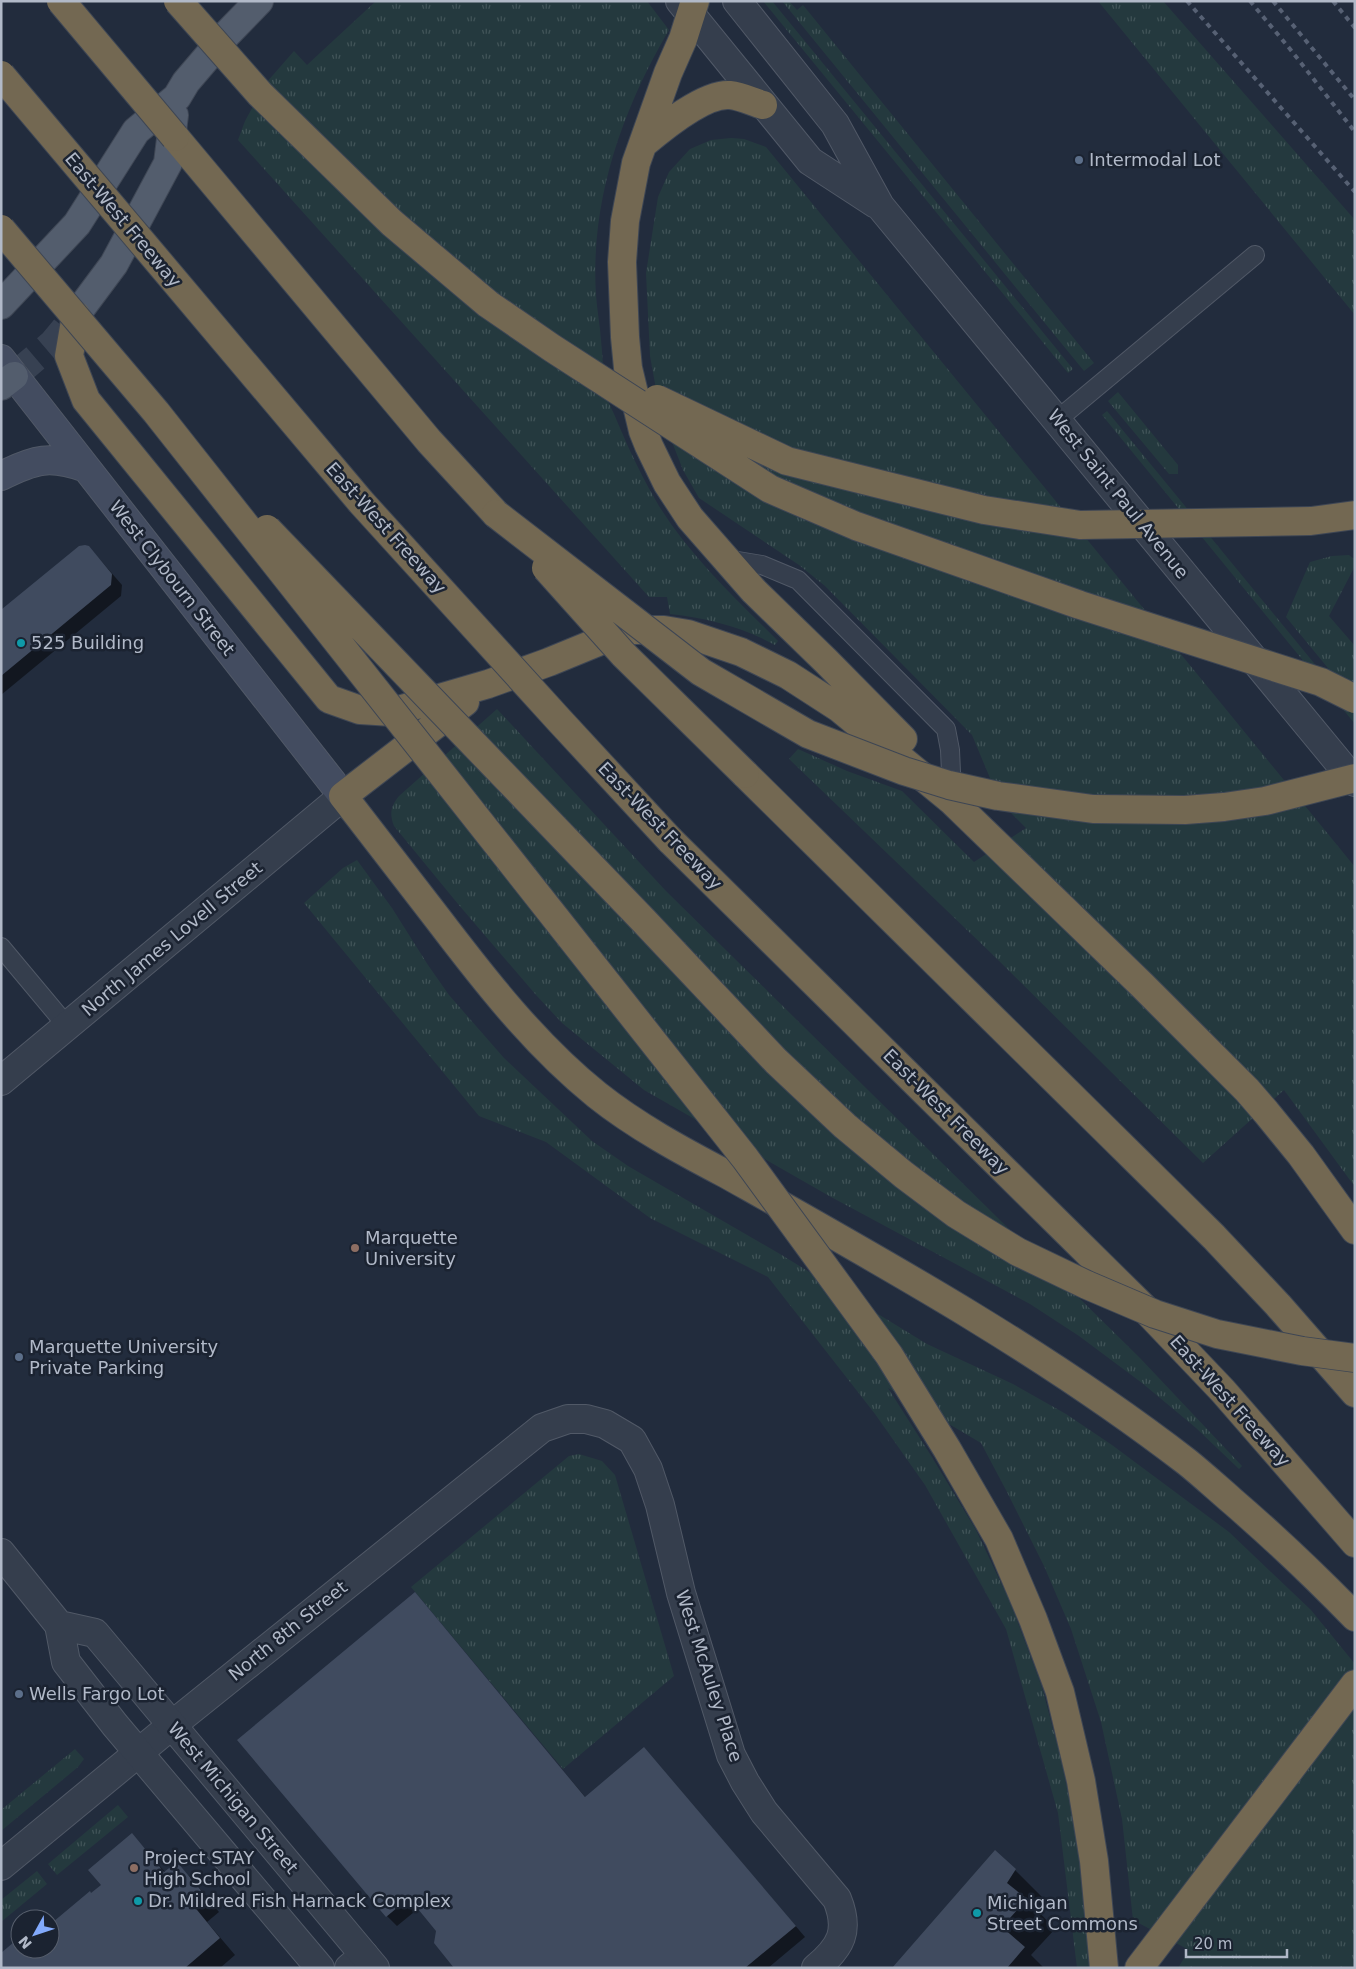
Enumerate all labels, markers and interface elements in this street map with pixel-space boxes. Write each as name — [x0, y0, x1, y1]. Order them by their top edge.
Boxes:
street label: East-West Freeway — [61, 148, 186, 291]
place label: Intermodal Lot — [1089, 149, 1220, 170]
marker: Intermodal Lot — [1073, 154, 1085, 166]
street label: West Saint Paul Avenue — [1044, 405, 1193, 583]
street label: East-West Freeway — [322, 458, 451, 598]
street label: West Clybourn Street — [105, 496, 239, 659]
place label: 525 Building — [31, 632, 144, 653]
marker: 525 Building — [15, 637, 27, 649]
street label: East-West Freeway — [594, 758, 727, 894]
street label: North James Lovell Street — [77, 857, 266, 1020]
street label: East-West Freeway — [879, 1044, 1014, 1179]
place label: Marquette University — [365, 1227, 458, 1269]
marker: Marquette University — [349, 1242, 361, 1254]
street label: East-West Freeway — [1166, 1331, 1295, 1471]
place label: Marquette University Private Parking — [29, 1336, 219, 1378]
marker: Marquette University Private Parking — [13, 1351, 25, 1363]
street label: North 8th Street — [224, 1576, 351, 1685]
street label: West McAuley Place — [672, 1587, 747, 1764]
place label: Wells Fargo Lot — [29, 1683, 165, 1704]
marker: Wells Fargo Lot — [13, 1688, 25, 1700]
street label: West Michigan Street — [164, 1718, 303, 1878]
place label: Project STAY High School — [144, 1847, 255, 1889]
marker: Project STAY High School — [128, 1862, 140, 1874]
place label: Dr. Mildred Fish Harnack Complex — [148, 1890, 451, 1911]
place label: Michigan Street Commons — [987, 1892, 1138, 1934]
marker: Dr. Mildred Fish Harnack Complex — [132, 1895, 144, 1907]
marker: Michigan Street Commons — [971, 1907, 983, 1919]
north arrow — [10, 1909, 60, 1959]
scale bar — [1186, 1926, 1287, 1958]
text: N — [15, 1933, 35, 1952]
text: 20 m — [1194, 1935, 1232, 1953]

